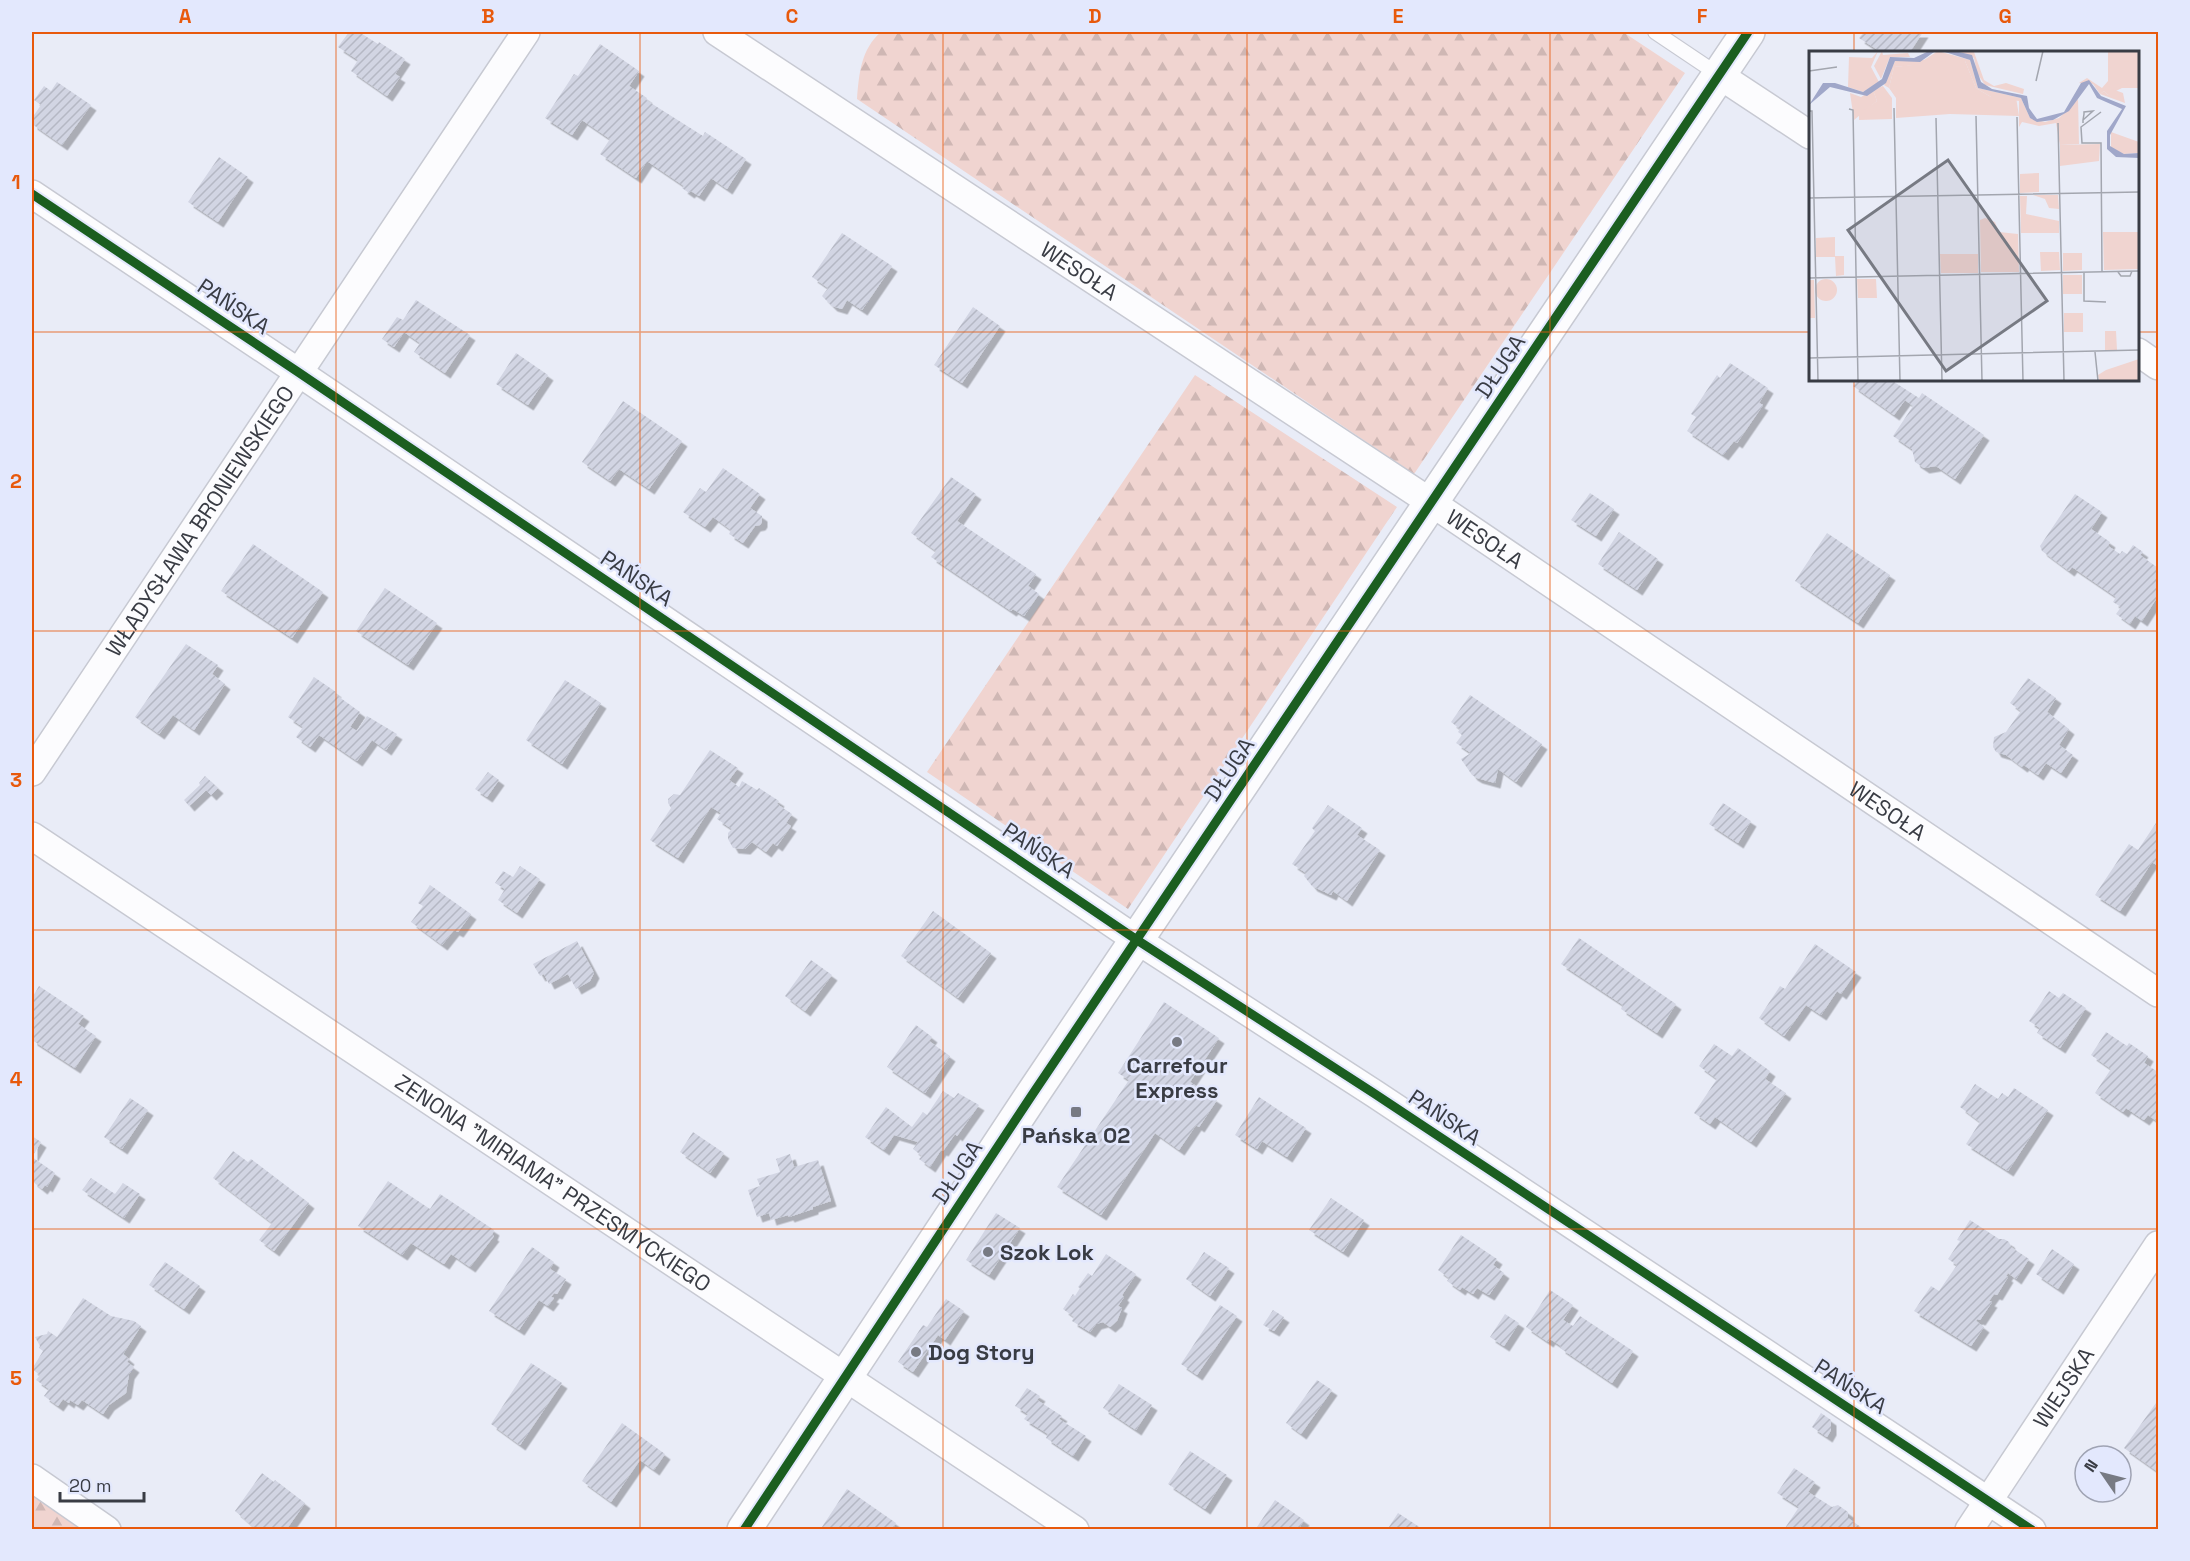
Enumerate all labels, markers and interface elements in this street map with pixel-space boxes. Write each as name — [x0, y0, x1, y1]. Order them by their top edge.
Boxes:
text: A — [179, 3, 192, 29]
text: B — [481, 3, 495, 29]
text: C — [786, 3, 799, 29]
text: D — [1088, 3, 1102, 29]
text: E — [1392, 3, 1404, 29]
text: F — [1697, 3, 1708, 29]
text: G — [1998, 3, 2012, 29]
inset map — [1809, 51, 2139, 381]
text: 1 — [11, 169, 21, 195]
street label: WESOŁA — [1035, 235, 1124, 306]
street label: PAŃSKA — [193, 272, 276, 340]
street label: DŁUGA — [1469, 329, 1531, 403]
street label: WŁADYSŁAWA BRONIEWSKIEGO — [99, 380, 300, 662]
text: 2 — [10, 468, 22, 494]
street label: WESOŁA — [1441, 503, 1529, 575]
street label: PAŃSKA — [596, 544, 679, 612]
street label: DŁUGA — [1198, 732, 1260, 806]
text: 3 — [10, 767, 22, 793]
street label: WESOŁA — [1844, 775, 1932, 847]
street label: PAŃSKA — [998, 816, 1081, 884]
marker: Carrefour Express — [1170, 1035, 1184, 1049]
place label: Carrefour Express — [1126, 1051, 1228, 1104]
text: 4 — [10, 1066, 23, 1092]
street label: ZENONA "MIRIAMA" PRZESMYCKIEGO — [390, 1068, 716, 1298]
street label: PAŃSKA — [1404, 1083, 1487, 1151]
marker: Pańska 02 — [1069, 1105, 1083, 1119]
place label: Pańska 02 — [1022, 1121, 1130, 1149]
street label: DŁUGA — [926, 1135, 988, 1209]
place label: Szok Lok — [1000, 1238, 1094, 1266]
marker: Szok Lok — [981, 1245, 995, 1259]
place label: Dog Story — [928, 1338, 1034, 1366]
street label: WIEJSKA — [2027, 1342, 2100, 1433]
marker: Dog Story — [909, 1345, 923, 1359]
street label: PAŃSKA — [1809, 1352, 1893, 1420]
text: 5 — [10, 1365, 22, 1391]
north arrow — [2073, 1444, 2133, 1504]
text: N — [2079, 1455, 2103, 1476]
scale bar — [60, 1465, 144, 1503]
text: 20 m — [69, 1474, 112, 1497]

